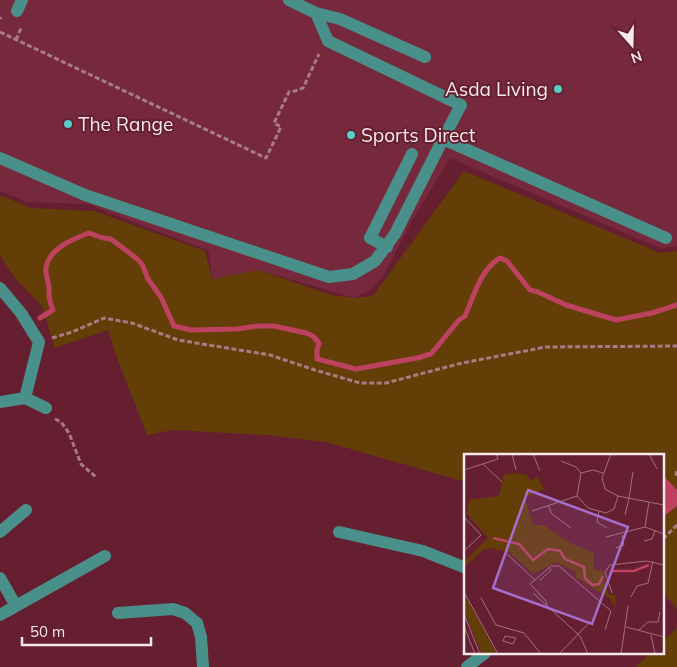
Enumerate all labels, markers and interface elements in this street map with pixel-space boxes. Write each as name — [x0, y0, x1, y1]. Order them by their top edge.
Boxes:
north arrow — [607, 20, 657, 70]
text: N — [628, 47, 644, 67]
place label: Asda Living — [445, 77, 548, 101]
marker: Asda Living — [552, 83, 564, 95]
place label: The Range — [78, 112, 173, 136]
marker: The Range — [62, 118, 74, 130]
place label: Sports Direct — [361, 123, 476, 147]
marker: Sports Direct — [345, 129, 357, 141]
inset map — [464, 454, 664, 654]
scale bar — [22, 614, 151, 646]
text: 50 m — [30, 622, 65, 641]

